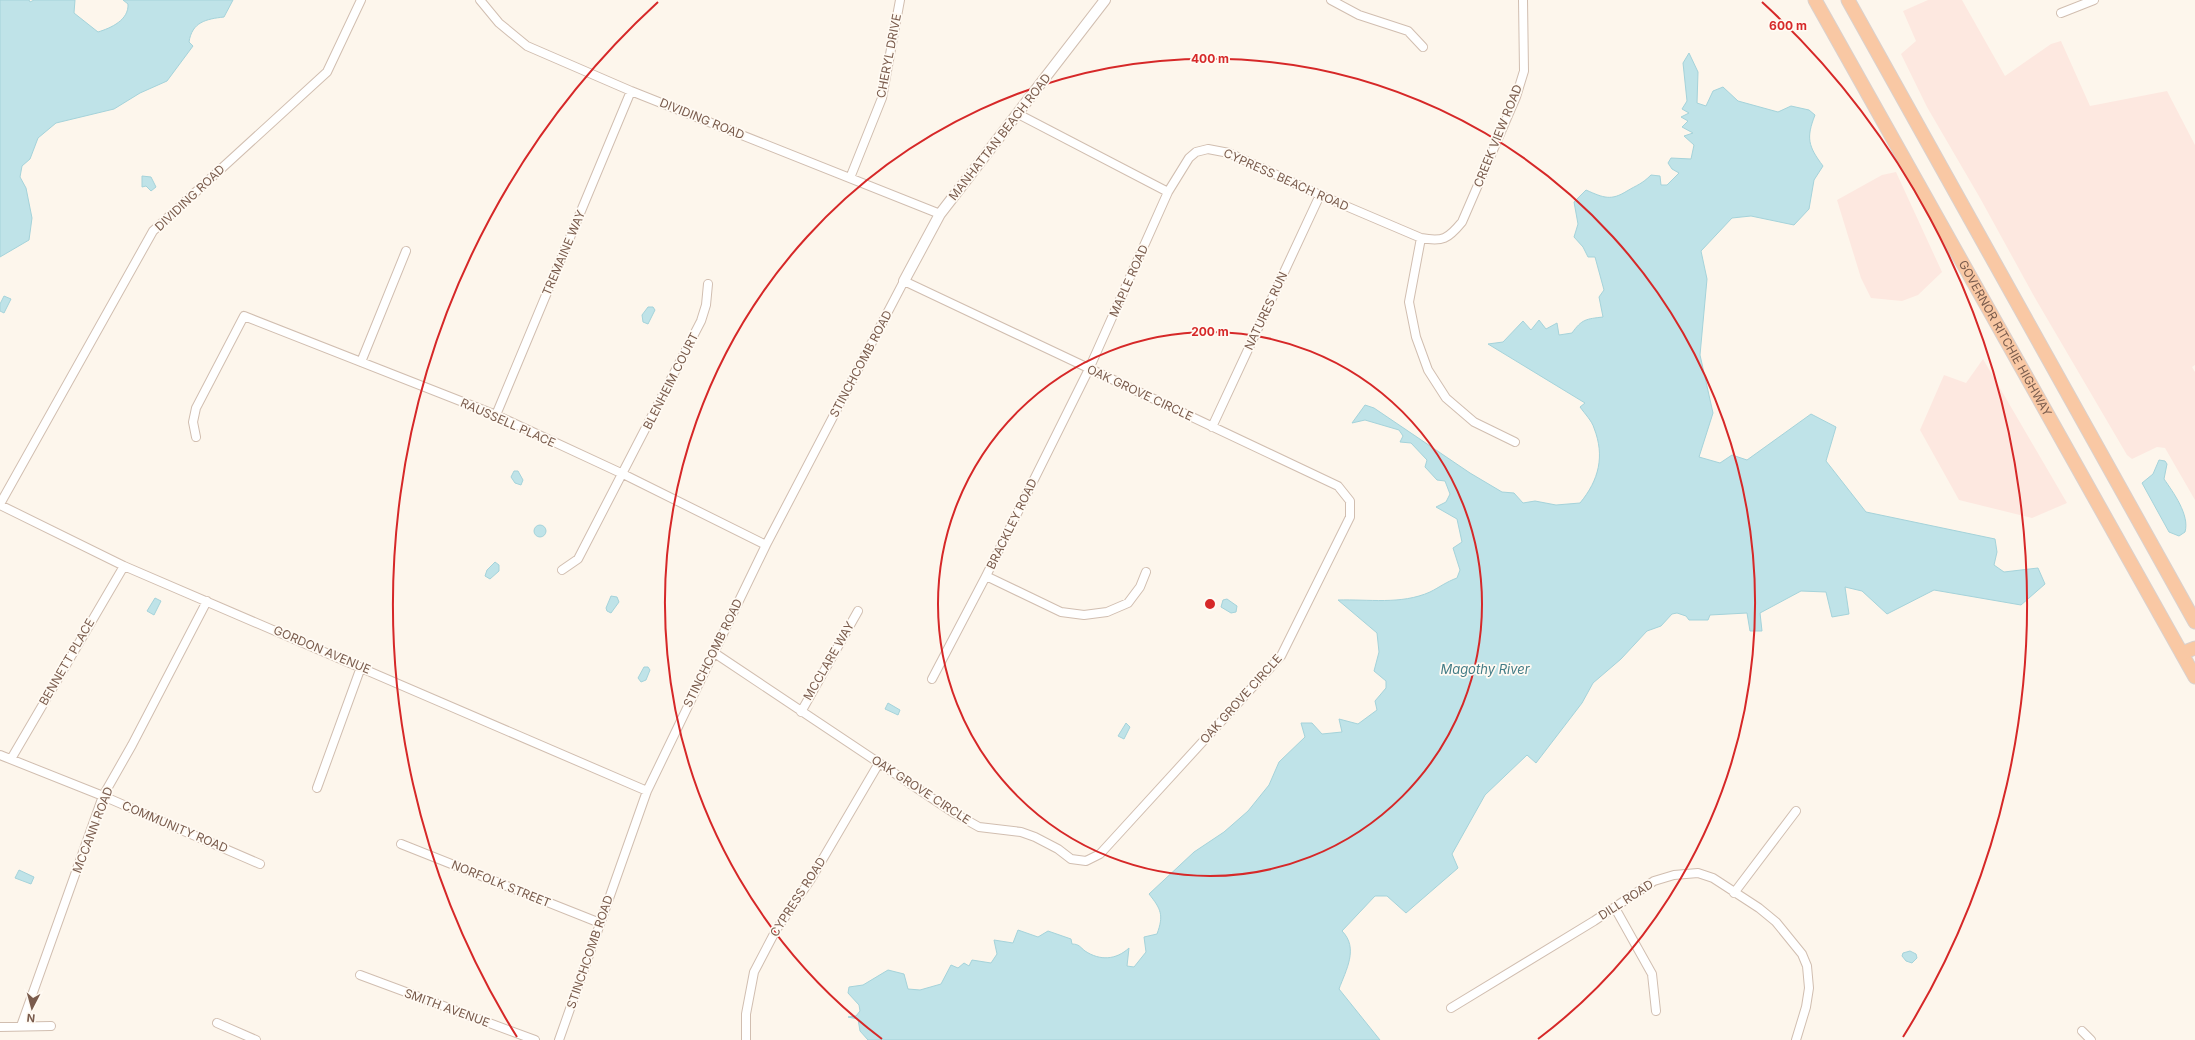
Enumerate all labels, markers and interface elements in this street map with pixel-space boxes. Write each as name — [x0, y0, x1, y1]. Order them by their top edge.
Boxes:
street label: CHERYL DRIVE — [873, 12, 904, 99]
text: 600 m — [1769, 18, 1807, 33]
text: 400 m — [1191, 51, 1229, 66]
street label: MANHATTAN BEACH ROAD — [945, 70, 1054, 203]
street label: CREEK VIEW ROAD — [1470, 82, 1525, 189]
street label: DIVIDING ROAD — [658, 95, 747, 142]
street label: CYPRESS BEACH ROAD — [1221, 145, 1351, 214]
street label: DIVIDING ROAD — [152, 161, 228, 234]
street label: TREMAINE WAY — [539, 208, 588, 298]
street label: MAPLE ROAD — [1106, 242, 1151, 319]
street label: GOVERNOR RITCHIE HIGHWAY — [1956, 257, 2055, 419]
street label: NATURES RUN — [1241, 269, 1290, 352]
street label: STINCHCOMB ROAD — [826, 308, 895, 420]
text: 200 m — [1191, 324, 1229, 339]
street label: BLENHEIM COURT — [640, 330, 702, 432]
street label: OAK GROVE CIRCLE — [1085, 361, 1196, 424]
street label: RAUSSELL PLACE — [458, 395, 558, 450]
street label: BRACKLEY ROAD — [983, 476, 1040, 572]
street label: STINCHCOMB ROAD — [680, 596, 745, 709]
centre of rings — [1203, 597, 1217, 611]
street label: BENNETT PLACE — [36, 616, 97, 708]
street label: MCCLARE WAY — [800, 619, 857, 703]
street label: GORDON AVENUE — [271, 622, 373, 677]
street label: OAK GROVE CIRCLE — [1196, 651, 1285, 747]
water label: Magothy River — [1440, 661, 1531, 677]
street label: OAK GROVE CIRCLE — [869, 752, 974, 827]
street label: MCCANN ROAD — [69, 785, 116, 875]
street label: COMMUNITY ROAD — [120, 797, 230, 856]
street label: CYPRESS ROAD — [766, 854, 829, 939]
street label: NORFOLK STREET — [449, 857, 553, 910]
street label: DILL ROAD — [1596, 876, 1656, 923]
street label: STINCHCOMB ROAD — [563, 893, 616, 1010]
street label: SMITH AVENUE — [402, 985, 492, 1030]
north arrow — [12, 988, 52, 1028]
text: N — [26, 1011, 36, 1025]

